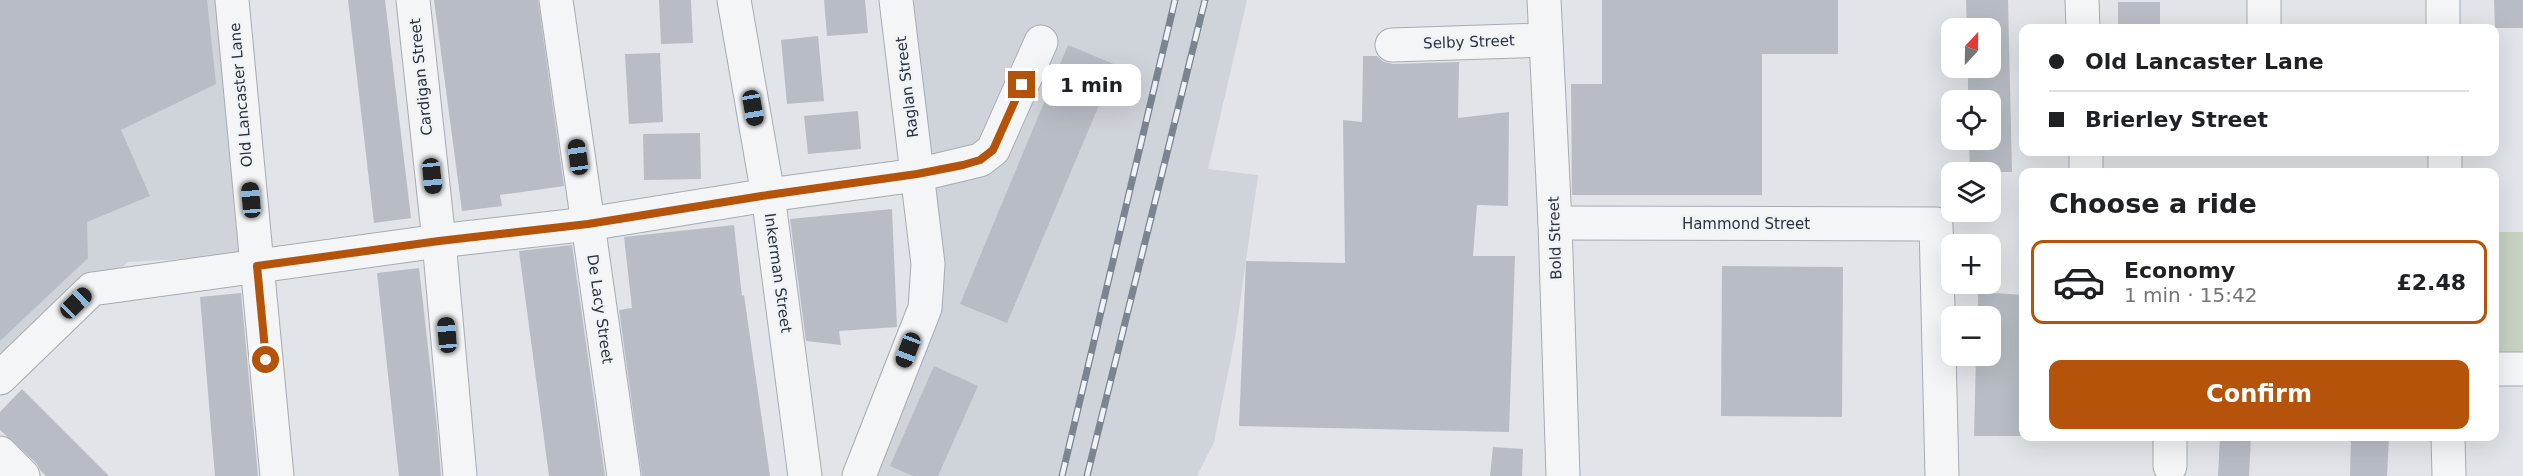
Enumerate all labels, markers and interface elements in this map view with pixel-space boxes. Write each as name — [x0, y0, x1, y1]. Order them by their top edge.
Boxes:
street label: Cardigan Street — [406, 17, 436, 137]
north arrow — [1941, 18, 2001, 78]
map controls — [1941, 18, 2001, 366]
street label: Old Lancaster Lane — [226, 22, 256, 168]
street label: Selby Street — [1423, 31, 1515, 53]
street label: Raglan Street — [892, 35, 922, 139]
text: Old Lancaster Lane — [2085, 49, 2324, 74]
callout: 1 min — [1043, 64, 1142, 106]
route end — [1008, 71, 1035, 98]
text: 1 min — [1060, 73, 1123, 97]
car — [741, 89, 765, 127]
button: locate — [1941, 90, 2001, 150]
text: Brierley Street — [2085, 107, 2268, 132]
car — [567, 138, 589, 176]
car — [421, 157, 443, 195]
button: layers — [1941, 162, 2001, 222]
car — [240, 181, 262, 219]
text: Choose a ride — [2049, 188, 2257, 219]
street label: Bold Street — [1545, 196, 1565, 280]
street label: Inkerman Street — [761, 212, 795, 334]
street label: Hammond Street — [1682, 215, 1810, 233]
button: + — [1941, 234, 2001, 294]
street label: De Lacy Street — [583, 253, 617, 365]
icon: car — [2052, 255, 2106, 309]
text: Economy — [2124, 258, 2235, 283]
text: £2.48 — [2396, 270, 2466, 295]
text: 1 min · 15:42 — [2124, 283, 2258, 307]
car — [57, 284, 95, 322]
button: − — [1941, 306, 2001, 366]
car — [436, 316, 458, 354]
car — [893, 330, 923, 370]
route start — [252, 346, 279, 373]
button: Confirm — [2049, 360, 2469, 429]

